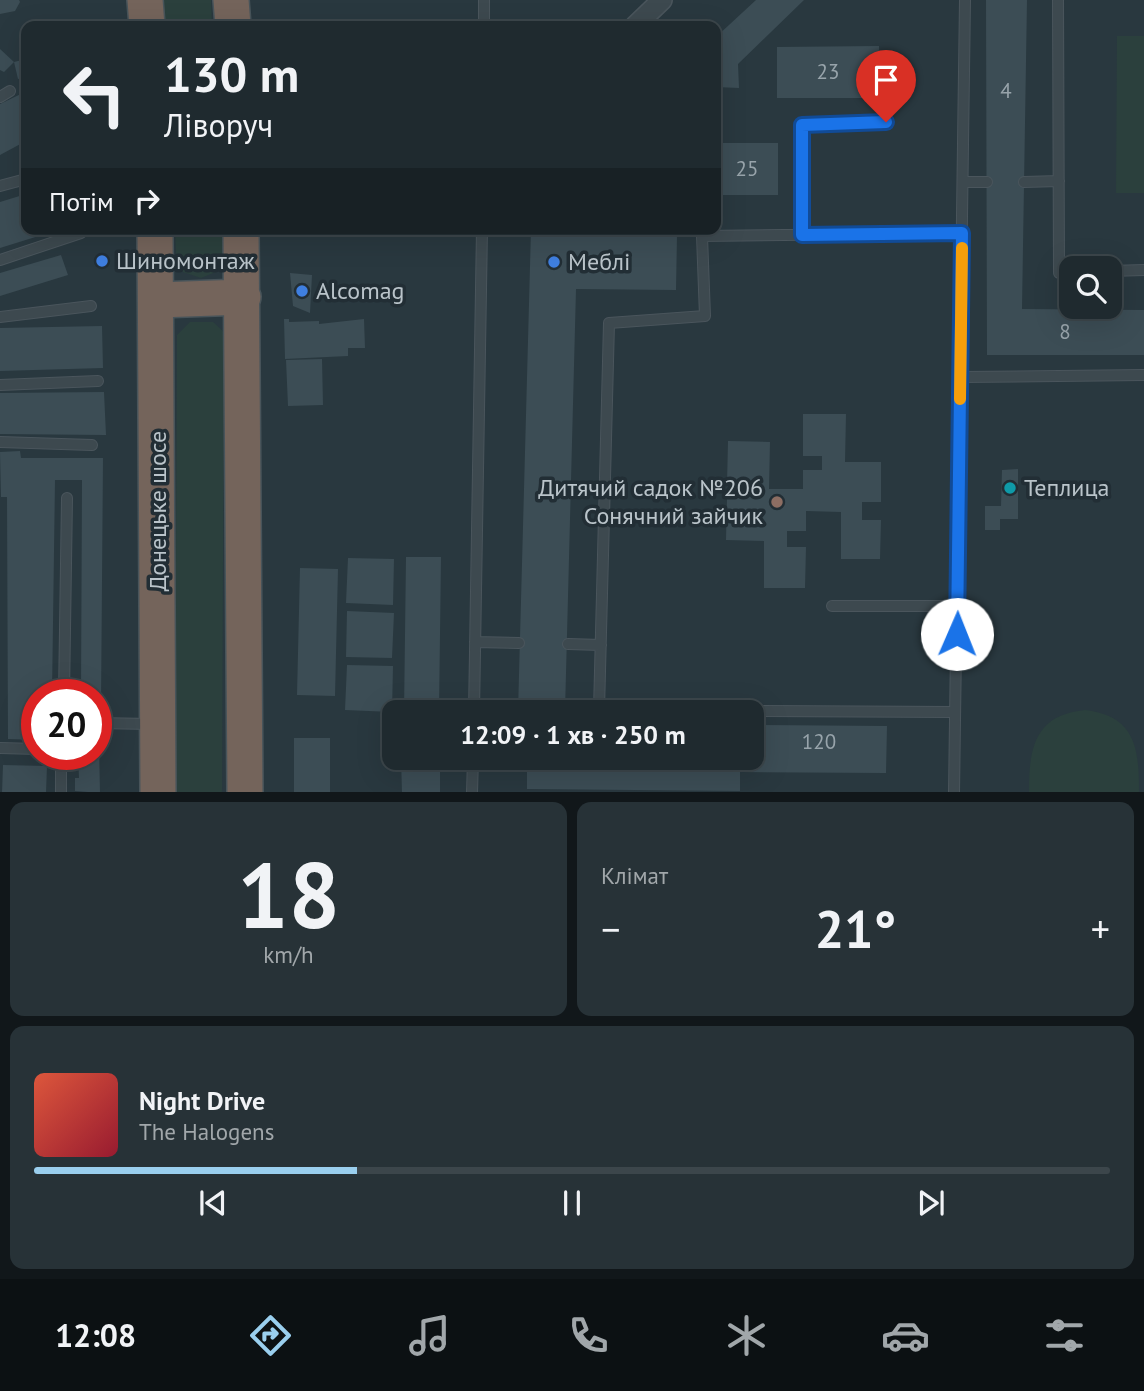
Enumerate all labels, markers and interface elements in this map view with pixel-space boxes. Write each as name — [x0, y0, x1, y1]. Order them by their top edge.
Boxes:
text: 130 m — [164, 42, 299, 106]
icon: left — [49, 49, 140, 140]
pin — [856, 50, 916, 122]
house number: 23 — [817, 58, 839, 85]
icon: arrive — [867, 61, 905, 99]
house number: 4 — [1000, 77, 1012, 104]
text: Ліворуч — [164, 104, 273, 146]
house number: 25 — [736, 155, 758, 182]
icon: right — [128, 182, 166, 220]
text: Потім — [49, 185, 114, 218]
place label: Шиномонтаж — [116, 245, 255, 276]
place label: Меблі — [568, 246, 630, 277]
marker: Шиномонтаж — [94, 253, 110, 269]
marker: Меблі — [546, 254, 562, 270]
map controls — [1059, 256, 1122, 319]
button: search — [1059, 256, 1122, 319]
place label: Alcomag — [316, 275, 404, 306]
marker: Alcomag — [294, 283, 310, 299]
house number: 8 — [1059, 318, 1071, 345]
street label: Донецьке шосе — [142, 431, 173, 591]
place label: Дитячий садок №206 Сонячний зайчик — [538, 472, 764, 531]
place label: Теплица — [1024, 472, 1110, 503]
marker: Теплица — [1002, 480, 1018, 496]
marker: Дитячий садок №206 Сонячний зайчик — [769, 494, 785, 510]
position arrow — [920, 597, 994, 671]
speed limit sign: 20 — [21, 679, 112, 770]
text: 12:09 · 1 хв · 250 m — [460, 718, 686, 751]
house number: 120 — [802, 728, 836, 755]
text: 18 — [237, 835, 340, 953]
text: Клімат — [601, 861, 668, 890]
text: 21° — [815, 895, 896, 962]
text: − — [601, 904, 620, 953]
text: + — [1091, 904, 1110, 953]
text: km/h — [263, 940, 314, 969]
text: Night Drive — [139, 1084, 265, 1117]
text: The Halogens — [139, 1117, 274, 1146]
icon: previous — [194, 1184, 232, 1222]
icon: pause — [553, 1184, 591, 1222]
icon: next — [912, 1184, 950, 1222]
icon: directions — [246, 1311, 295, 1360]
icon: music — [405, 1311, 454, 1360]
icon: phone — [564, 1311, 613, 1360]
icon: climate — [722, 1311, 771, 1360]
icon: car — [881, 1311, 930, 1360]
icon: filters — [1040, 1311, 1089, 1360]
text: 12:08 — [55, 1314, 136, 1356]

